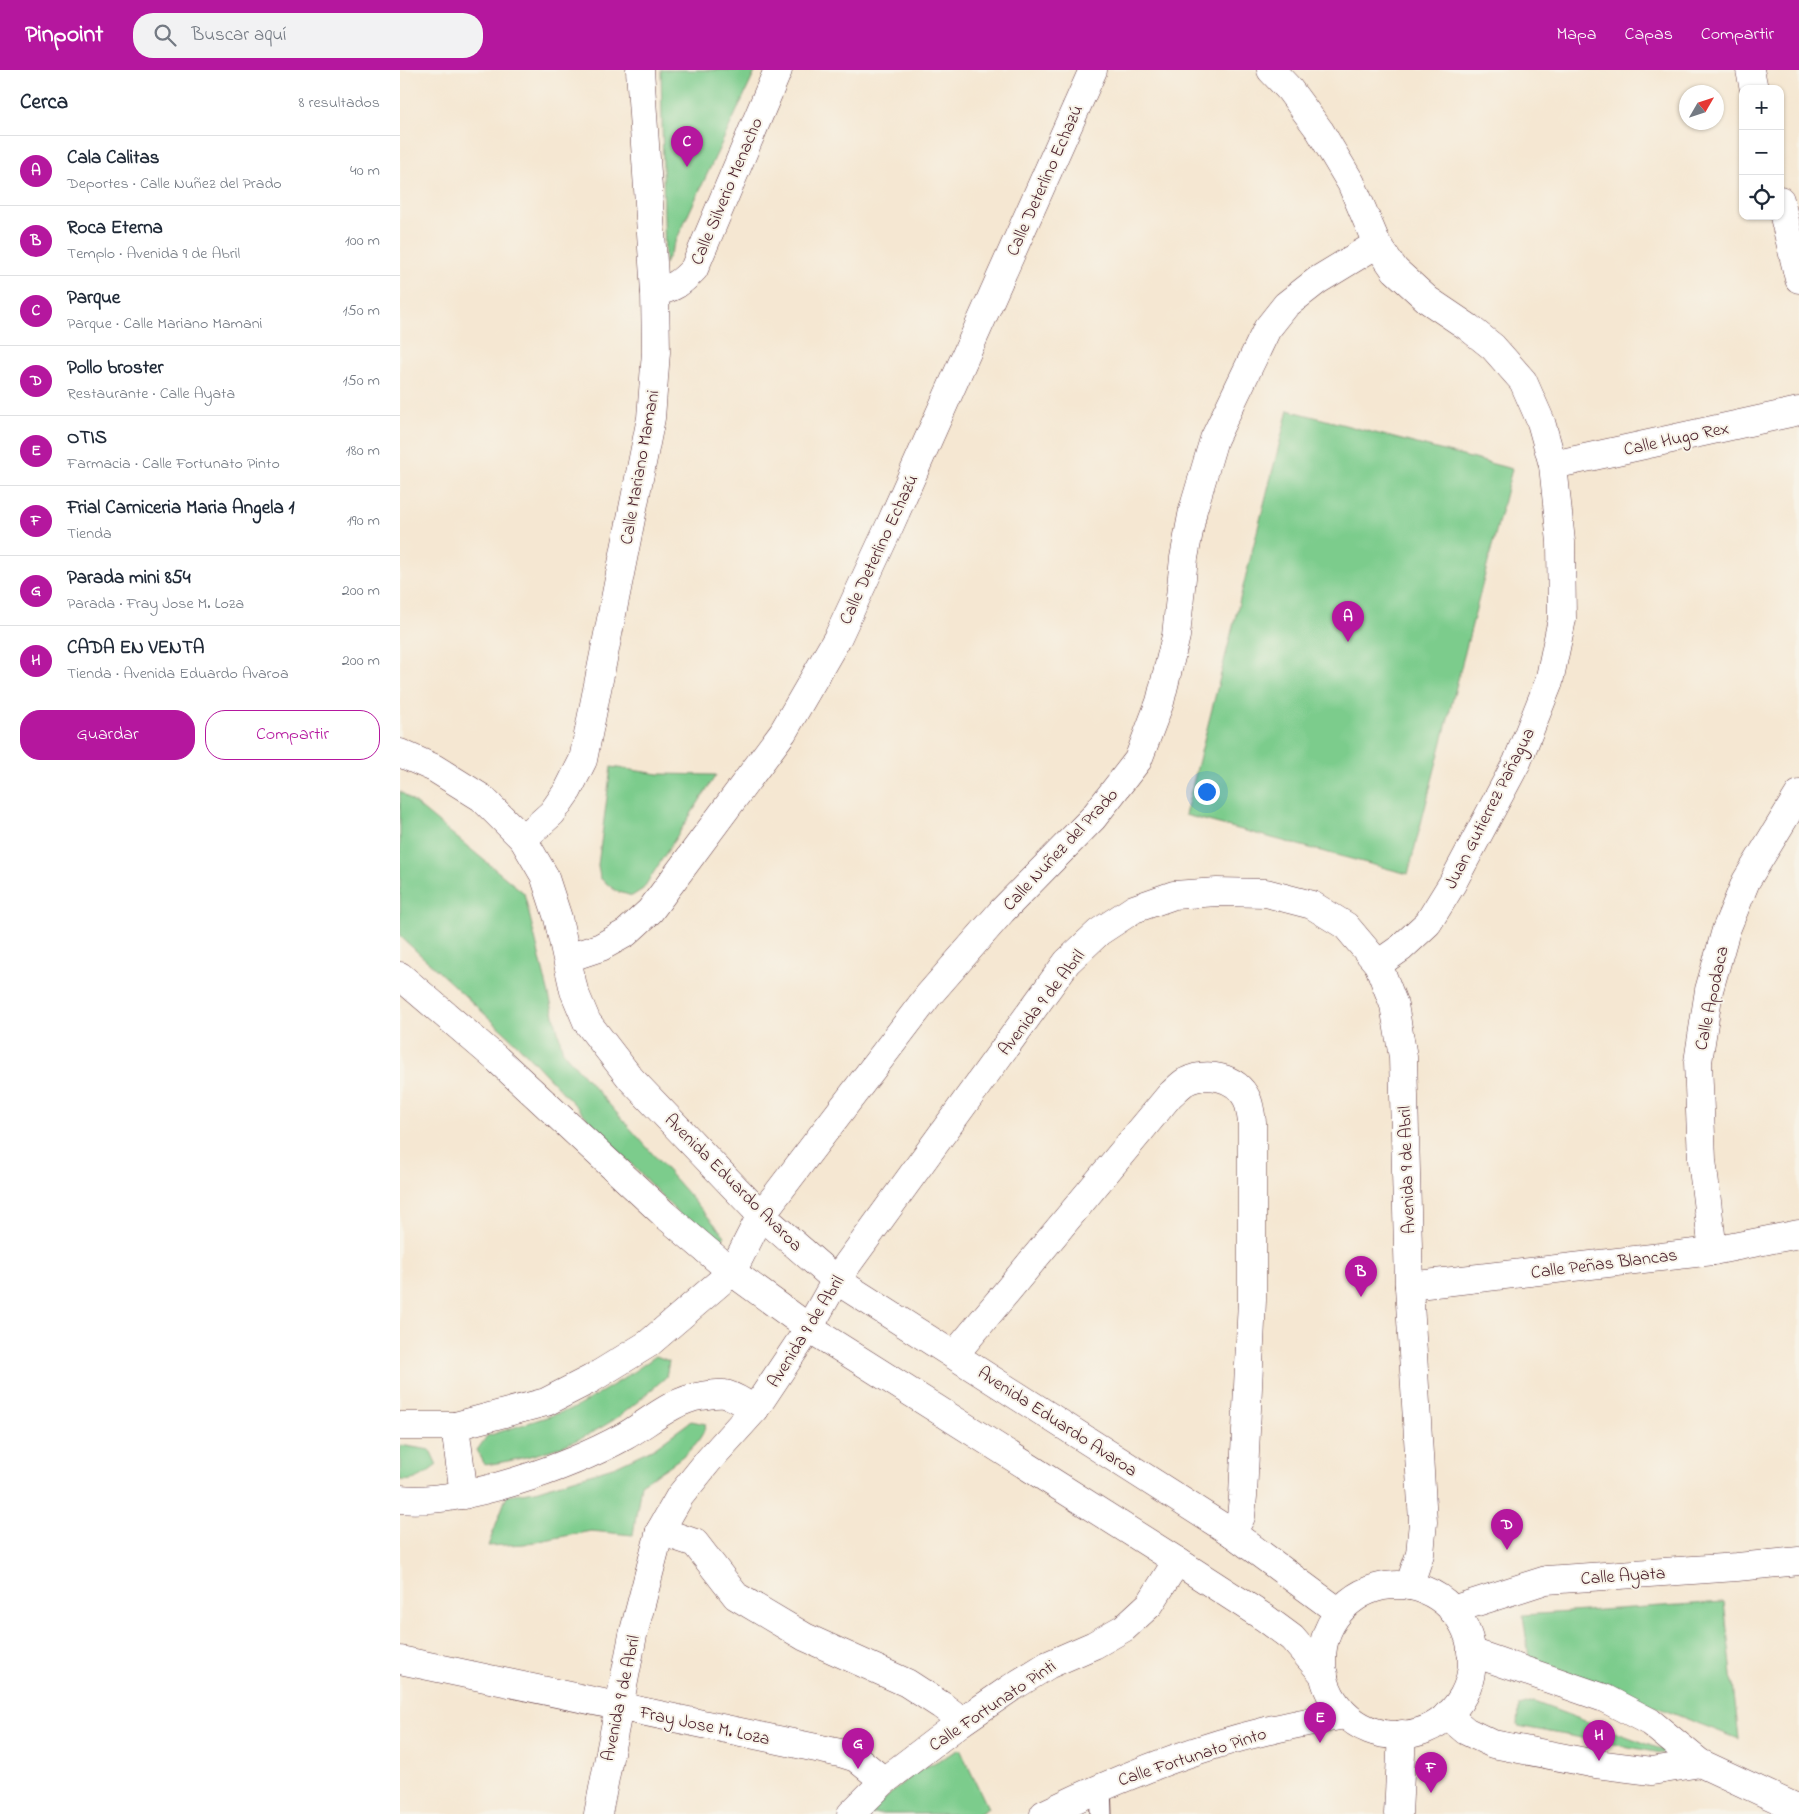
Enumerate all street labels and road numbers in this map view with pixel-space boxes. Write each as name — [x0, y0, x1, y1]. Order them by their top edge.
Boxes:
street label: Calle Deterlino Echazú — [1001, 101, 1091, 261]
street label: Calle Silverio Menacho — [685, 114, 767, 268]
street label: Calle Mariano Mamani — [615, 388, 667, 547]
street label: Calle Hugo Rex — [1621, 416, 1732, 465]
street label: Calle Deterlino Echazú — [834, 470, 926, 629]
street label: Juan Gutierrez Pañagua — [1439, 724, 1544, 895]
street label: Calle Nuñez del Prado — [998, 783, 1125, 918]
street label: Calle Apodaca — [1689, 944, 1737, 1053]
street label: Avenida 9 de Abril — [993, 945, 1092, 1062]
street label: Avenida 9 de Abril — [1393, 1105, 1423, 1234]
street label: Avenida Eduardo Avaroa — [658, 1108, 808, 1258]
street label: Calle Peñas Blancas — [1530, 1243, 1679, 1287]
street label: Avenida 9 de Abril — [762, 1271, 852, 1393]
street label: Avenida Eduardo Avaroa — [972, 1361, 1142, 1484]
street label: Calle Ayata — [1580, 1561, 1666, 1593]
street label: Avenida 9 de Abril — [596, 1633, 648, 1764]
street label: Calle Fortunato Pinti — [924, 1654, 1062, 1759]
street label: Fray Jose M. Loza — [636, 1700, 772, 1753]
street label: Calle Fortunato Pinto — [1115, 1722, 1270, 1794]

